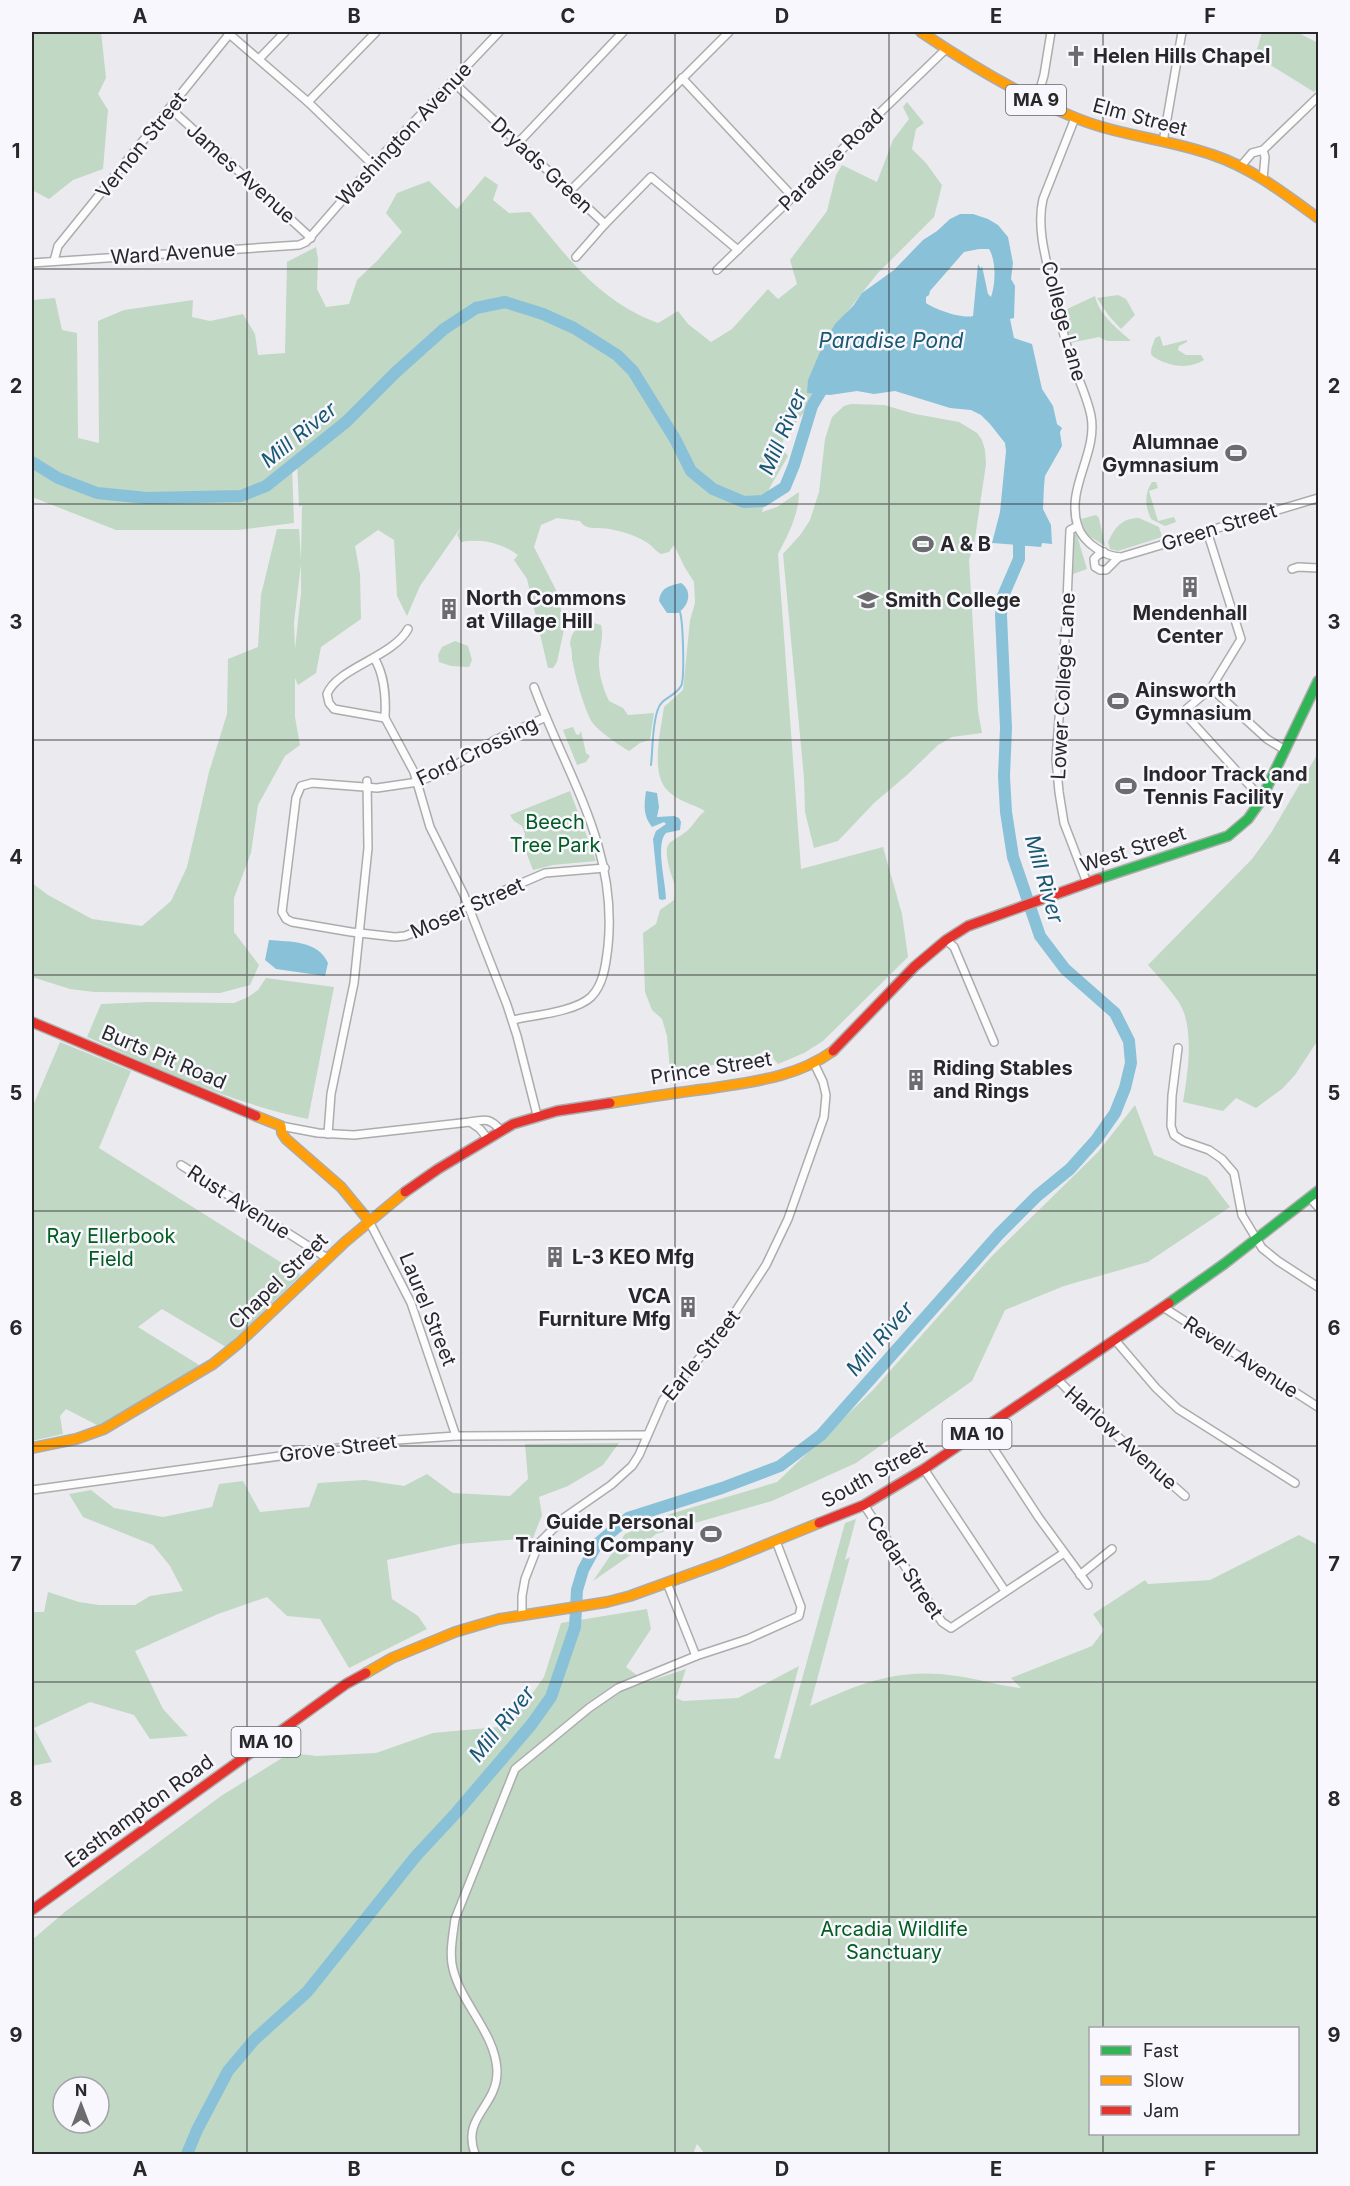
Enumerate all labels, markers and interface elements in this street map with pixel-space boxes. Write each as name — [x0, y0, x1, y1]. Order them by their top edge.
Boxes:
text: A — [133, 4, 148, 28]
text: B — [347, 4, 361, 28]
text: C — [561, 4, 575, 28]
text: D — [775, 4, 789, 28]
text: E — [990, 4, 1002, 28]
text: F — [1204, 4, 1216, 28]
church icon: Helen Hills Chapel — [1064, 44, 1088, 68]
place label: Helen Hills Chapel — [1093, 44, 1270, 68]
street label: Washington Avenue — [331, 57, 477, 211]
road number: MA 9 — [1006, 85, 1066, 115]
street label: Vernon Street — [91, 87, 192, 203]
street label: Elm Street — [1090, 93, 1190, 141]
street label: Paradise Road — [774, 104, 888, 216]
street label: Dryads Green — [486, 112, 598, 218]
street label: James Avenue — [182, 118, 300, 228]
text: 1 — [12, 139, 20, 163]
text: 1 — [1330, 139, 1338, 163]
street label: Ward Avenue — [110, 237, 236, 269]
street label: College Lane — [1036, 258, 1092, 384]
water label: Paradise Pond — [819, 328, 964, 353]
text: 2 — [10, 374, 22, 398]
text: 2 — [1328, 374, 1340, 398]
water label: Mill River — [753, 384, 812, 478]
water label: Mill River — [256, 396, 342, 473]
place label: Alumnae Gymnasium — [1102, 430, 1219, 477]
sports icon: Alumnae Gymnasium — [1224, 441, 1248, 465]
street label: Green Street — [1158, 498, 1280, 556]
sports icon: A & B — [911, 532, 935, 556]
place label: A & B — [940, 532, 991, 556]
building icon: Mendenhall Center — [1178, 575, 1202, 599]
place label: North Commons at Village Hill — [466, 586, 626, 633]
school or university icon: Smith College — [856, 588, 880, 612]
place label: Smith College — [885, 588, 1021, 612]
street label: Lower College Lane — [1046, 592, 1080, 780]
building icon: North Commons at Village Hill — [437, 597, 461, 621]
place label: Mendenhall Center — [1133, 601, 1247, 648]
text: 3 — [10, 610, 22, 634]
text: 3 — [1328, 610, 1340, 634]
place label: Ainsworth Gymnasium — [1135, 678, 1252, 725]
sports icon: Ainsworth Gymnasium — [1106, 689, 1130, 713]
street label: Ford Crossing — [412, 711, 542, 791]
place label: Indoor Track and Tennis Facility — [1143, 762, 1308, 809]
sports icon: Indoor Track and Tennis Facility — [1114, 774, 1138, 798]
park label: Beech Tree Park — [510, 810, 600, 857]
street label: West Street — [1077, 821, 1189, 877]
water label: Mill River — [1020, 832, 1069, 927]
text: 4 — [9, 845, 23, 869]
text: 4 — [1327, 845, 1341, 869]
street label: Moser Street — [406, 872, 528, 944]
street label: Burts Pit Road — [98, 1020, 230, 1094]
street label: Prince Street — [649, 1047, 774, 1089]
place label: Riding Stables and Rings — [933, 1056, 1073, 1103]
building icon: Riding Stables and Rings — [904, 1068, 928, 1092]
text: 5 — [10, 1081, 22, 1105]
text: 5 — [1328, 1081, 1340, 1105]
street label: Rust Avenue — [183, 1160, 295, 1244]
park label: Ray Ellerbook Field — [47, 1224, 176, 1271]
street label: Chapel Street — [223, 1227, 333, 1334]
building icon: L-3 KEO Mfg — [543, 1245, 567, 1269]
place label: L-3 KEO Mfg — [572, 1245, 694, 1269]
street label: Laurel Street — [394, 1249, 462, 1370]
place label: VCA Furniture Mfg — [538, 1284, 671, 1331]
building icon: VCA Furniture Mfg — [676, 1295, 700, 1319]
water label: Mill River — [841, 1296, 919, 1381]
street label: Earle Street — [657, 1304, 745, 1405]
street label: Revell Avenue — [1179, 1311, 1303, 1403]
text: 6 — [10, 1316, 23, 1340]
text: 6 — [1328, 1316, 1341, 1340]
street label: Harlow Avenue — [1060, 1381, 1182, 1495]
road number: MA 10 — [942, 1419, 1012, 1449]
street label: Grove Street — [278, 1429, 399, 1467]
street label: South Street — [817, 1435, 931, 1513]
place label: Guide Personal Training Company — [515, 1510, 694, 1557]
street label: Cedar Street — [862, 1511, 949, 1624]
sports icon: Guide Personal Training Company — [699, 1522, 723, 1546]
text: 7 — [10, 1552, 22, 1576]
text: 7 — [1328, 1552, 1340, 1576]
water label: Mill River — [464, 1680, 540, 1767]
road number: MA 10 — [232, 1727, 300, 1757]
street label: Easthampton Road — [60, 1749, 218, 1873]
text: 8 — [9, 1787, 23, 1811]
text: 8 — [1327, 1787, 1341, 1811]
park label: Arcadia Wildlife Sanctuary — [820, 1917, 968, 1964]
text: 9 — [10, 2023, 23, 2047]
text: 9 — [1328, 2023, 1341, 2047]
legend — [1089, 2027, 1299, 2135]
text: Fast — [1143, 2040, 1179, 2061]
text: Slow — [1143, 2070, 1184, 2091]
north arrow — [51, 2075, 111, 2135]
text: N — [75, 2080, 87, 2100]
text: Jam — [1143, 2100, 1179, 2121]
text: A — [133, 2157, 148, 2181]
text: B — [347, 2157, 361, 2181]
text: C — [561, 2157, 575, 2181]
text: D — [775, 2157, 789, 2181]
text: E — [990, 2157, 1002, 2181]
text: F — [1204, 2157, 1216, 2181]

